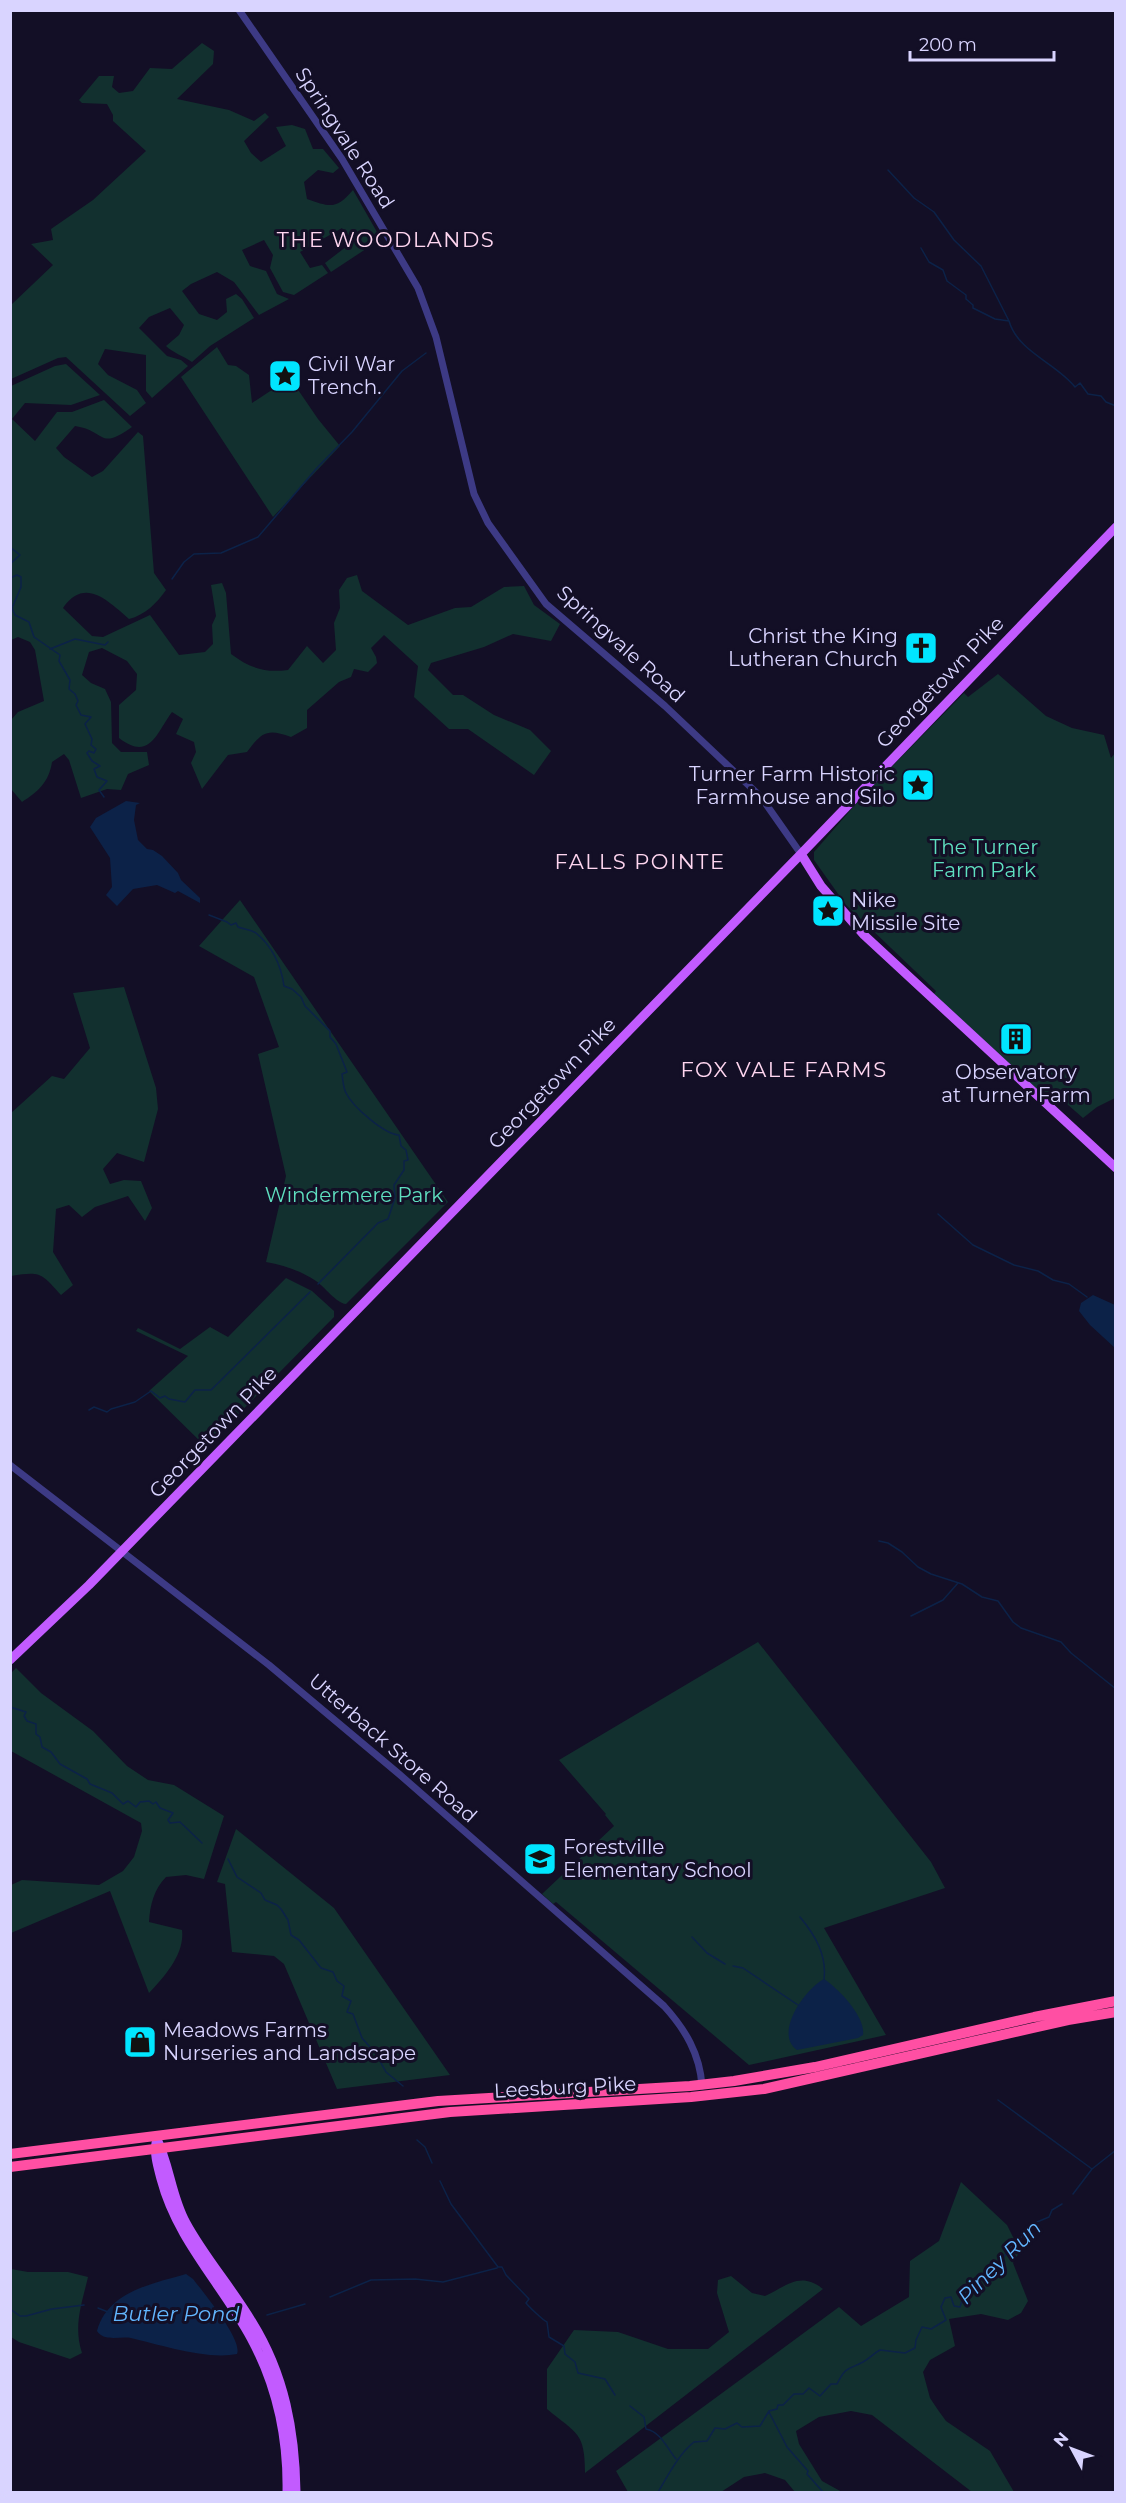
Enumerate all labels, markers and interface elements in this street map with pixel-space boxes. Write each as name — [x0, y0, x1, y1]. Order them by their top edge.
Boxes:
scale bar — [910, 24, 1054, 62]
text: 200 m — [919, 34, 977, 56]
street label: Springvale Road — [290, 63, 400, 213]
district label: THE WOODLANDS — [277, 227, 495, 252]
place label: Civil War Trench. — [308, 352, 395, 399]
place icon: Civil War Trench. — [267, 358, 303, 394]
street label: Springvale Road — [552, 580, 690, 708]
street label: Georgetown Pike — [871, 611, 1009, 753]
place label: Christ the King Lutheran Church — [728, 624, 898, 671]
church icon: Christ the King Lutheran Church — [903, 630, 939, 666]
place label: Turner Farm Historic Farmhouse and Silo — [689, 762, 895, 809]
place icon: Turner Farm Historic Farmhouse and Silo — [900, 767, 936, 803]
park label: The Turner Farm Park — [930, 835, 1038, 882]
district label: FALLS POINTE — [555, 849, 725, 874]
place label: Nike Missile Site — [851, 888, 960, 935]
place icon: Nike Missile Site — [810, 893, 846, 929]
street label: Georgetown Pike — [483, 1012, 621, 1154]
building icon: Observatory at Turner Farm — [998, 1021, 1034, 1057]
district label: FOX VALE FARMS — [680, 1057, 888, 1082]
place label: Observatory at Turner Farm — [941, 1060, 1091, 1107]
park label: Windermere Park — [265, 1183, 443, 1207]
street label: Georgetown Pike — [144, 1361, 282, 1503]
street label: Utterback Store Road — [304, 1668, 482, 1828]
place label: Forestville Elementary School — [563, 1835, 752, 1882]
school or university icon: Forestville Elementary School — [522, 1841, 558, 1877]
place label: Meadows Farms Nurseries and Landscape — [163, 2018, 416, 2065]
shop icon: Meadows Farms Nurseries and Landscape — [122, 2024, 158, 2060]
street label: Leesburg Pike — [493, 2071, 637, 2103]
water label: Piney Run — [952, 2215, 1046, 2309]
water label: Butler Pond — [112, 2301, 240, 2326]
north arrow — [1042, 2419, 1102, 2479]
text: N — [1050, 2428, 1072, 2451]

